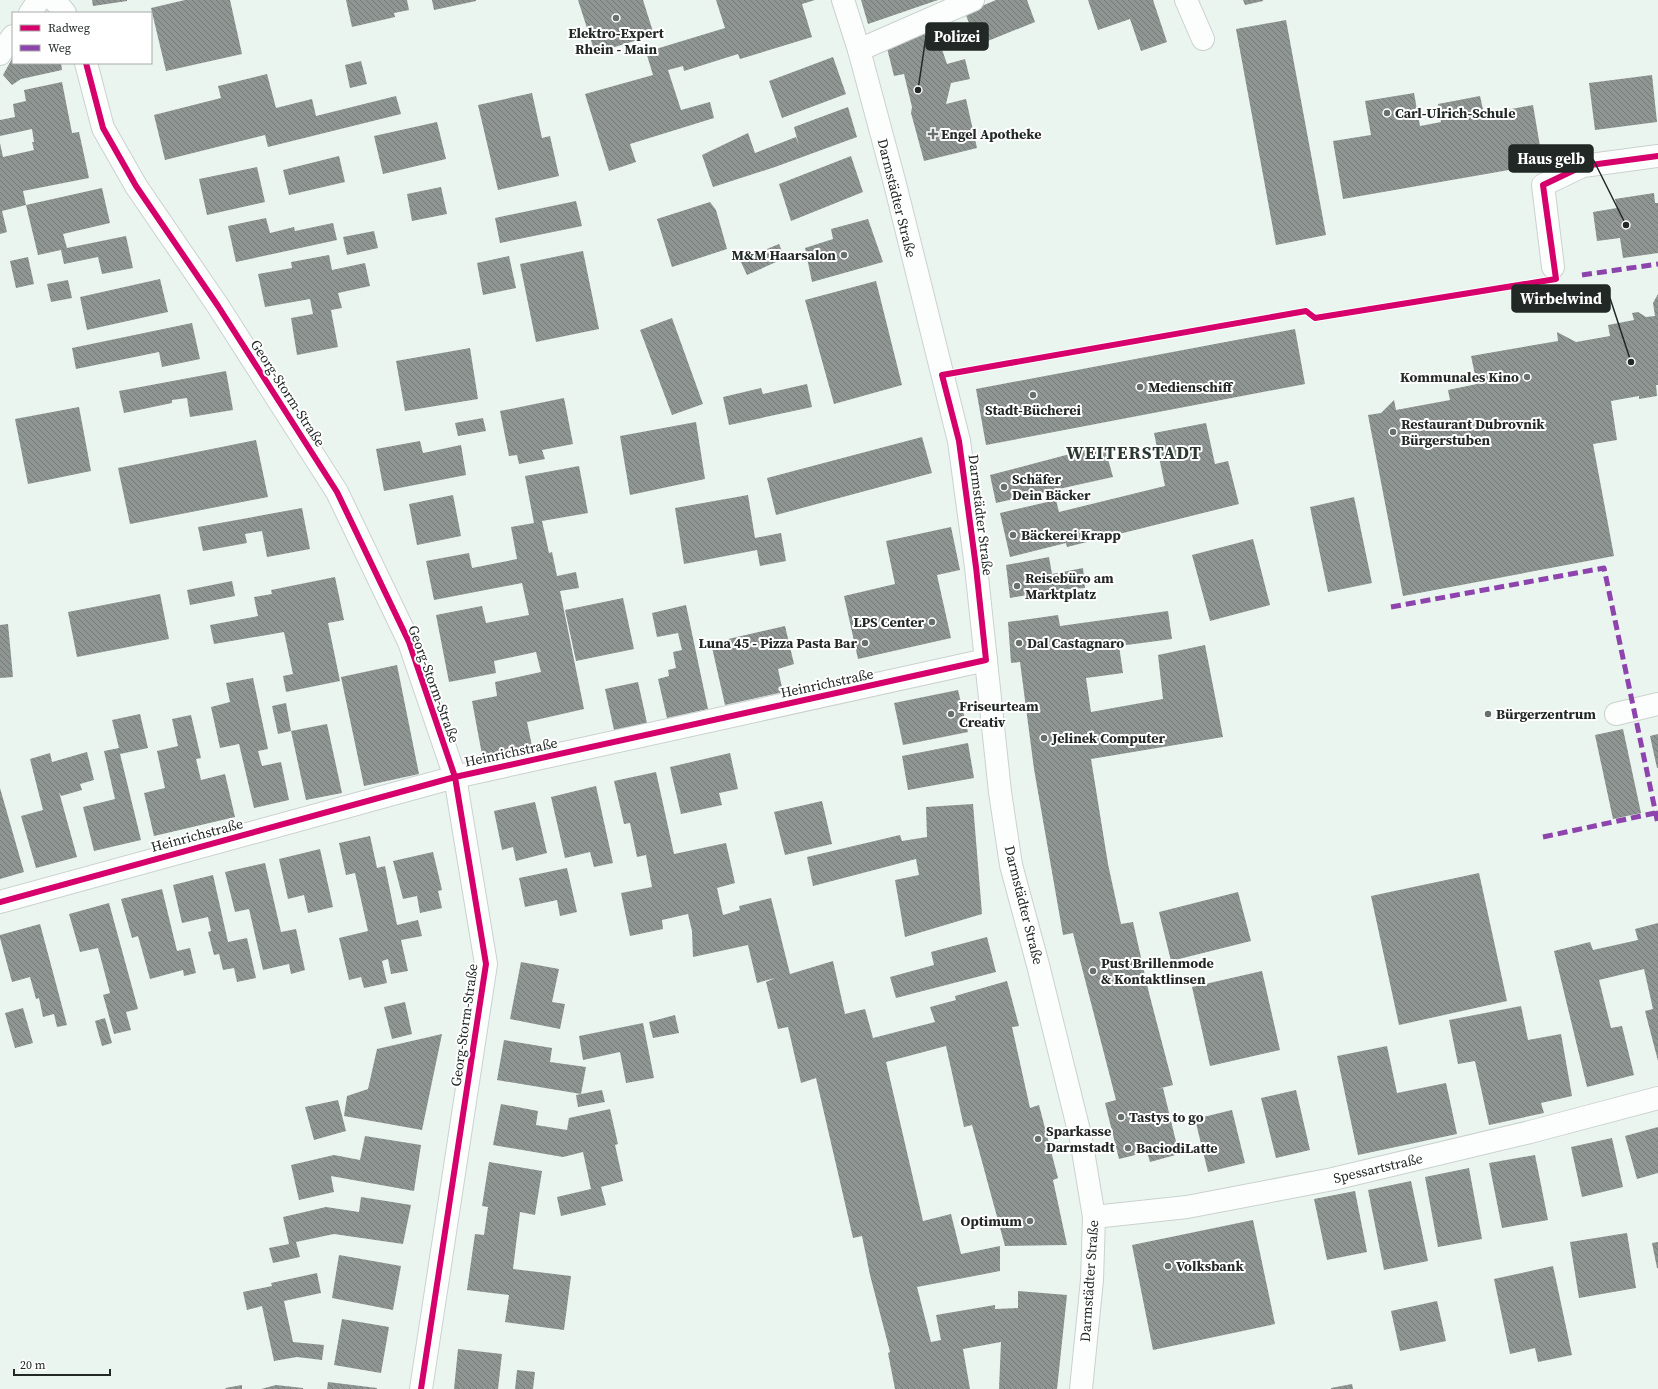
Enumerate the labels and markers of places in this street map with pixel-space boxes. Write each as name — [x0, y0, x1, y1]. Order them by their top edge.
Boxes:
marker: Elektro-Expert Rhein - Main — [611, 13, 621, 23]
place label: Elektro-Expert Rhein - Main — [568, 23, 665, 59]
callout: Polizei — [926, 23, 988, 50]
place label: Carl-Ulrich-Schule — [1395, 103, 1515, 123]
marker: Carl-Ulrich-Schule — [1382, 108, 1392, 118]
place label: Engel Apotheke — [941, 124, 1042, 144]
marker: Engel Apotheke — [928, 129, 938, 139]
callout: Haus gelb — [1509, 145, 1593, 172]
place label: M&M Haarsalon — [731, 245, 836, 265]
marker: M&M Haarsalon — [839, 250, 849, 260]
callout: Wirbelwind — [1512, 285, 1610, 312]
place label: Kommunales Kino — [1400, 367, 1519, 387]
marker: Kommunales Kino — [1522, 372, 1532, 382]
place label: Medienschiff — [1148, 377, 1233, 397]
marker: Medienschiff — [1135, 382, 1145, 392]
marker: Stadt-Bücherei — [1028, 390, 1038, 400]
place label: Stadt-Bücherei — [985, 400, 1081, 420]
place label: Restaurant Dubrovnik Bürgerstuben — [1401, 414, 1545, 450]
marker: Restaurant Dubrovnik Bürgerstuben — [1388, 427, 1398, 437]
place label: Schäfer Dein Bäcker — [1012, 469, 1091, 505]
marker: Schäfer Dein Bäcker — [999, 482, 1009, 492]
place label: Bäckerei Krapp — [1021, 525, 1121, 545]
marker: Bäckerei Krapp — [1008, 530, 1018, 540]
place label: Reisebüro am Marktplatz — [1025, 568, 1114, 604]
marker: Reisebüro am Marktplatz — [1012, 581, 1022, 591]
place label: LPS Center — [853, 612, 924, 632]
marker: LPS Center — [927, 617, 937, 627]
place label: Luna 45 - Pizza Pasta Bar — [699, 633, 857, 653]
place label: Dal Castagnaro — [1027, 633, 1124, 653]
marker: Luna 45 - Pizza Pasta Bar — [860, 638, 870, 648]
marker: Dal Castagnaro — [1014, 638, 1024, 648]
place label: Friseurteam Creativ — [959, 696, 1039, 732]
place label: Bürgerzentrum — [1496, 704, 1596, 724]
marker: Friseurteam Creativ — [946, 709, 956, 719]
marker: Bürgerzentrum — [1483, 709, 1493, 719]
place label: Jelinek Computer — [1051, 728, 1166, 748]
marker: Jelinek Computer — [1039, 733, 1049, 743]
place label: Pust Brillenmode & Kontaktlinsen — [1101, 953, 1214, 989]
marker: Pust Brillenmode & Kontaktlinsen — [1088, 966, 1098, 976]
place label: Tastys to go — [1129, 1107, 1204, 1127]
marker: Tastys to go — [1116, 1112, 1126, 1122]
place label: Sparkasse Darmstadt — [1046, 1121, 1115, 1157]
marker: Sparkasse Darmstadt — [1033, 1134, 1043, 1144]
place label: BaciodiLatte — [1136, 1138, 1218, 1158]
marker: BaciodiLatte — [1123, 1143, 1133, 1153]
place label: Optimum — [960, 1211, 1022, 1231]
marker: Optimum — [1025, 1216, 1035, 1226]
place label: Volksbank — [1176, 1256, 1244, 1276]
marker: Volksbank — [1163, 1261, 1173, 1271]

